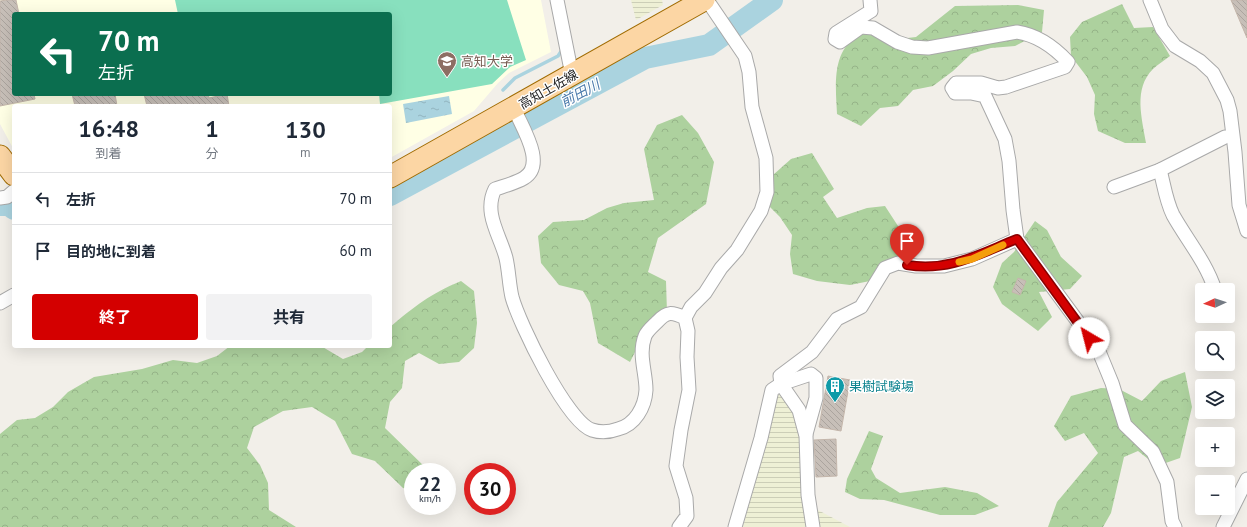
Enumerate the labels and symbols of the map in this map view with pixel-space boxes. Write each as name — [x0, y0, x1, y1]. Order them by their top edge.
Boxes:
school or university icon: 高知大学 — [436, 50, 458, 78]
place label: 高知大学 — [461, 53, 513, 70]
street label: 高知土佐線 — [516, 66, 581, 113]
water label: 前田川 — [557, 74, 605, 111]
pin — [890, 224, 924, 265]
north arrow — [1195, 283, 1235, 323]
position arrow — [1068, 317, 1110, 359]
building icon: 果樹試験場 — [824, 375, 846, 403]
place label: 果樹試験場 — [849, 378, 914, 395]
speed limit sign: 30 — [464, 463, 516, 515]

